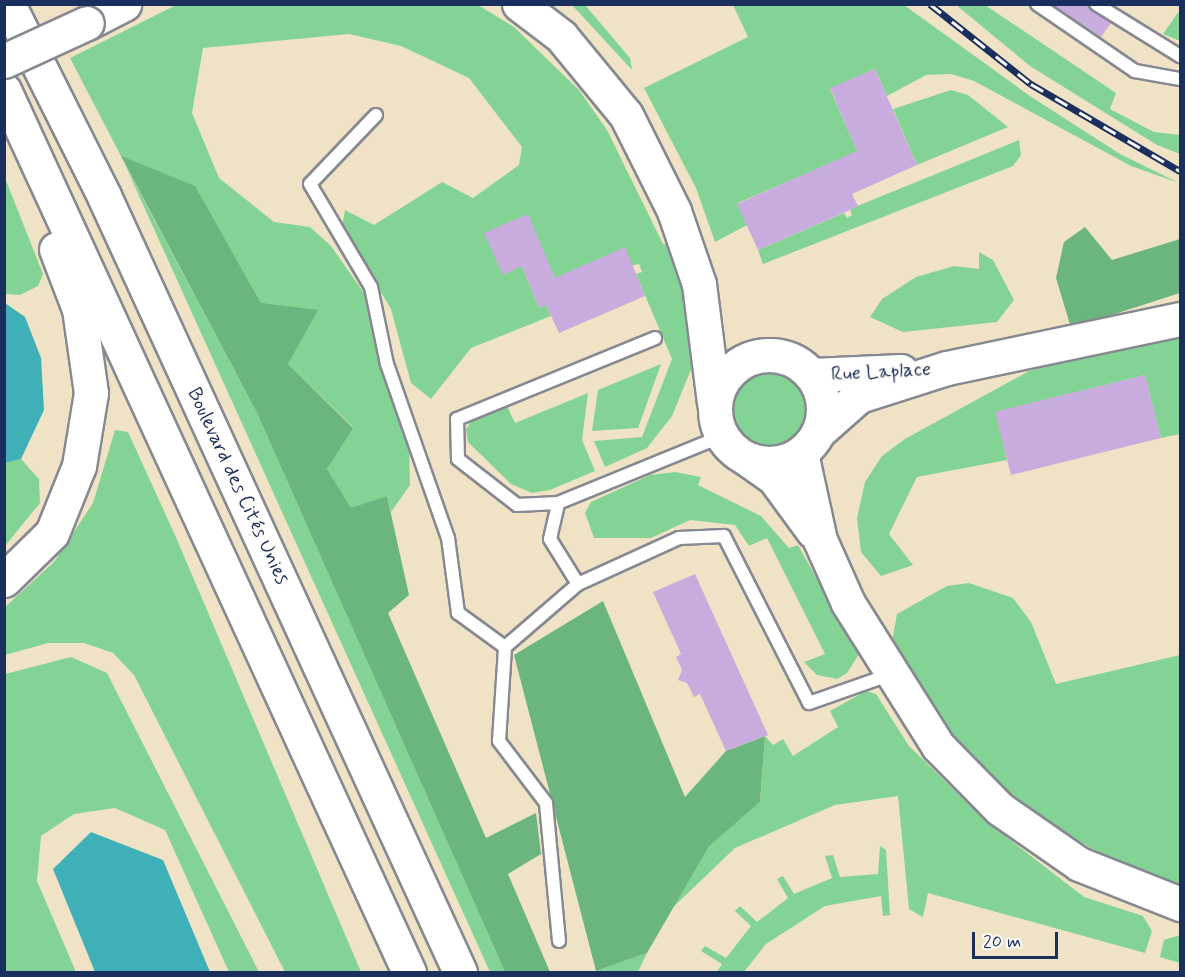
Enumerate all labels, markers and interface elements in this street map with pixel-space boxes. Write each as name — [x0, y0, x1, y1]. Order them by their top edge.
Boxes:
street label: Rue Laplace — [832, 357, 930, 387]
street label: Boulevard des Cités Unies — [182, 384, 294, 588]
scale bar — [975, 920, 1060, 958]
text: 20 m — [983, 930, 1021, 954]

